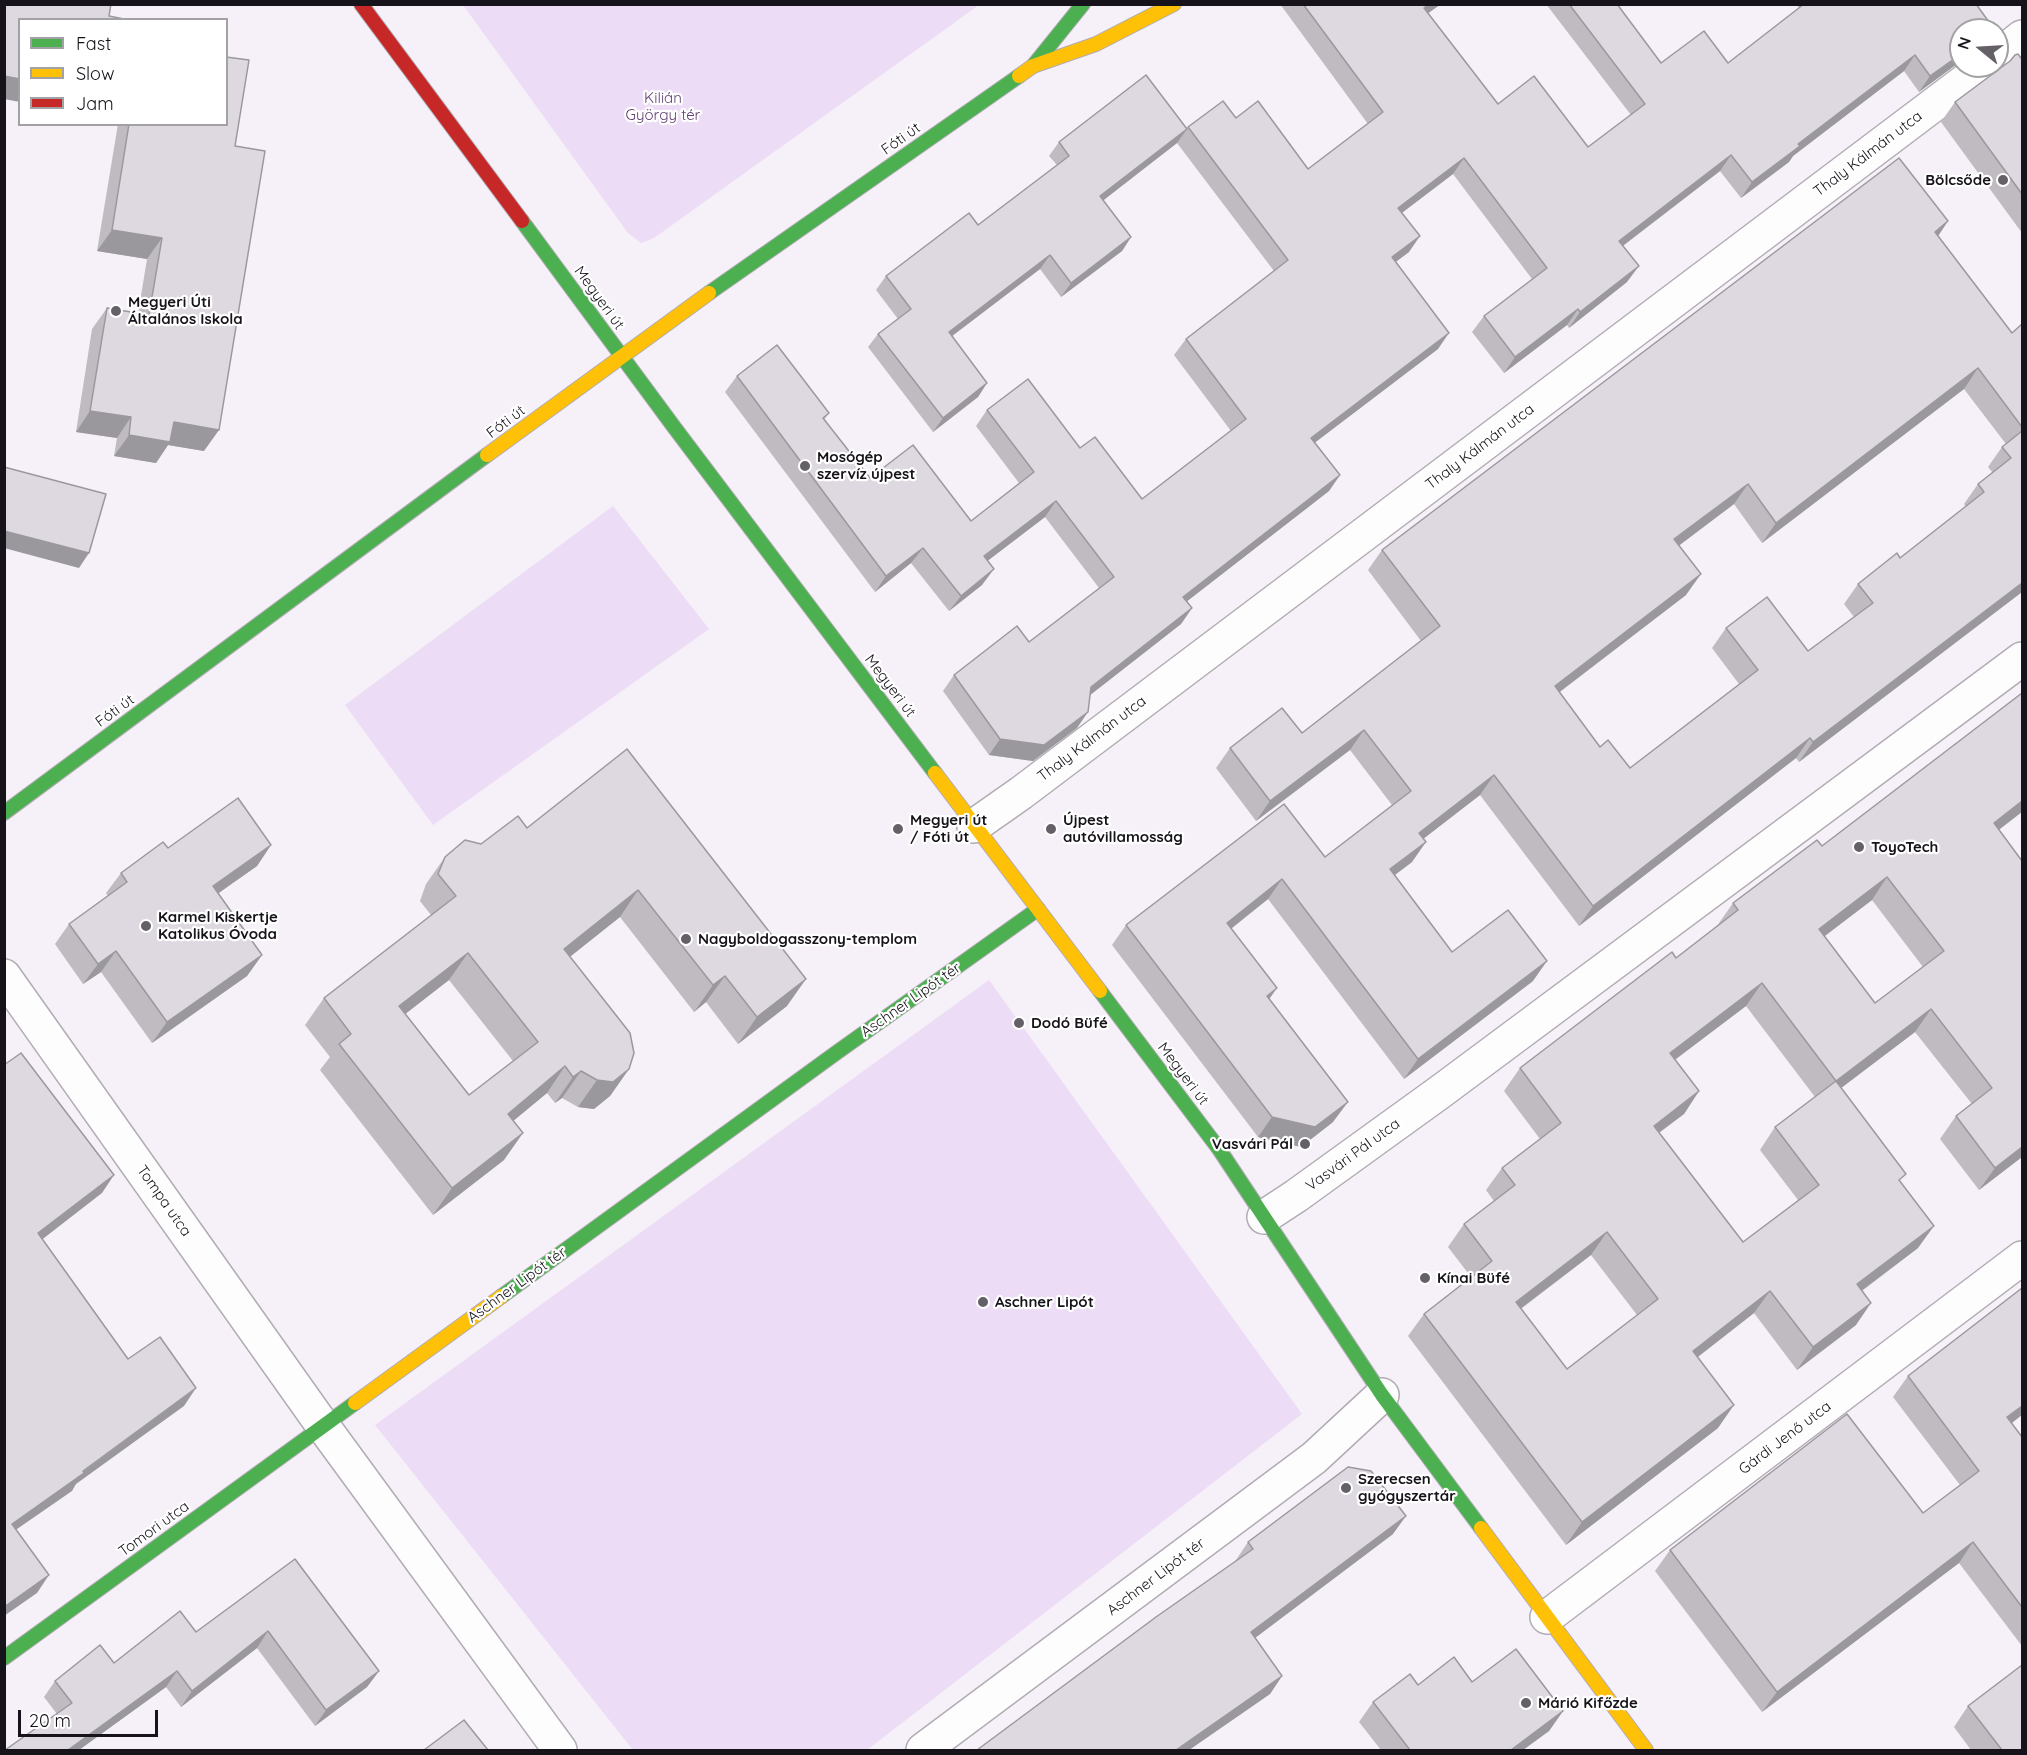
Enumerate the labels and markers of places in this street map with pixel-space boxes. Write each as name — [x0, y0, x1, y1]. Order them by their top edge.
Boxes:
place label: Bölcsőde — [1925, 171, 1991, 189]
marker: Bölcsőde — [1996, 173, 2010, 187]
place label: Megyeri Úti Általános Iskola — [128, 293, 243, 328]
marker: Megyeri Úti Általános Iskola — [109, 304, 123, 318]
place label: Mosógép szervíz újpest — [817, 448, 915, 483]
marker: Mosógép szervíz újpest — [798, 459, 812, 473]
place label: Megyeri út / Fóti út — [910, 811, 987, 846]
place label: Újpest autóvillamosság — [1063, 811, 1183, 846]
marker: Megyeri út / Fóti út — [891, 822, 905, 836]
marker: Újpest autóvillamosság — [1044, 822, 1058, 836]
place label: ToyoTech — [1871, 838, 1938, 856]
marker: ToyoTech — [1852, 840, 1866, 854]
place label: Karmel Kiskertje Katolikus Óvoda — [158, 908, 278, 943]
marker: Karmel Kiskertje Katolikus Óvoda — [139, 919, 153, 933]
place label: Nagyboldogasszony-templom — [698, 930, 917, 948]
marker: Nagyboldogasszony-templom — [679, 932, 693, 946]
place label: Dodó Büfé — [1031, 1014, 1108, 1032]
marker: Dodó Büfé — [1012, 1016, 1026, 1030]
place label: Vasvári Pál — [1212, 1135, 1293, 1153]
marker: Vasvári Pál — [1298, 1137, 1312, 1151]
place label: Kínai Büfé — [1437, 1269, 1510, 1287]
marker: Kínai Büfé — [1418, 1271, 1432, 1285]
place label: Aschner Lipót — [995, 1293, 1094, 1311]
marker: Aschner Lipót — [976, 1295, 990, 1309]
place label: Szerecsen gyógyszertár — [1358, 1470, 1456, 1505]
marker: Szerecsen gyógyszertár — [1339, 1481, 1353, 1495]
place label: Márió Kifőzde — [1538, 1694, 1638, 1712]
marker: Márió Kifőzde — [1519, 1696, 1533, 1710]

